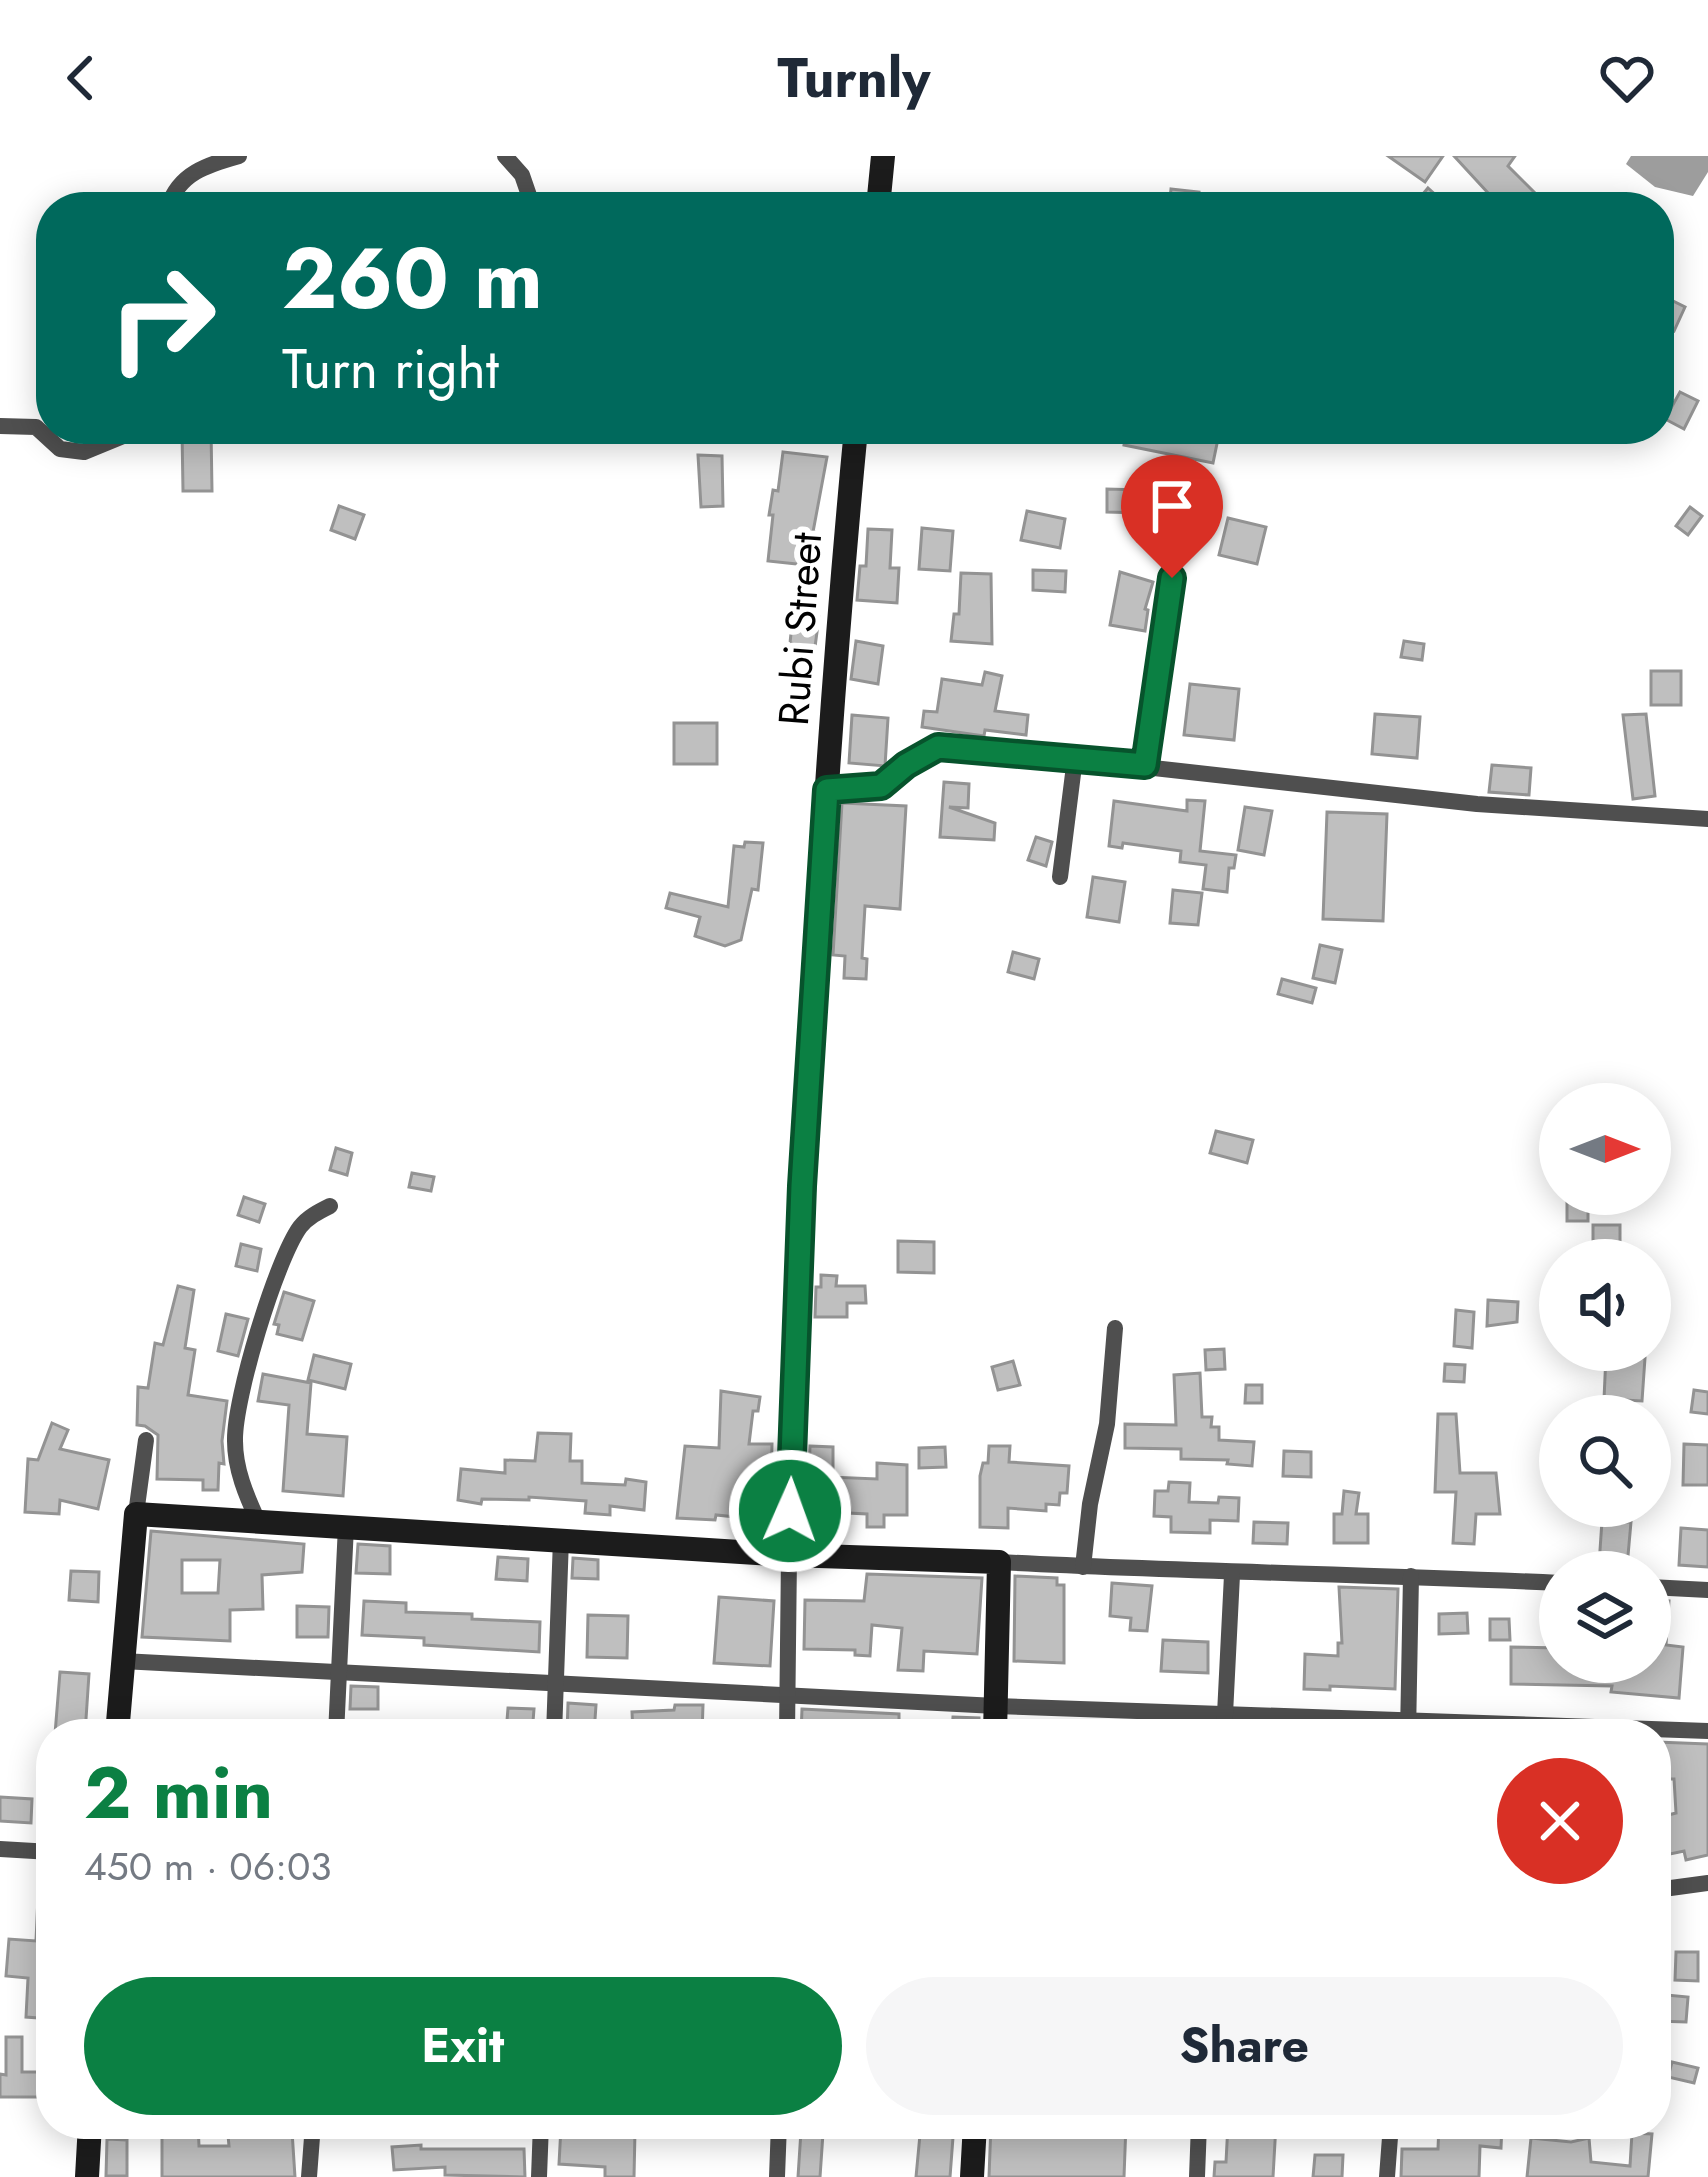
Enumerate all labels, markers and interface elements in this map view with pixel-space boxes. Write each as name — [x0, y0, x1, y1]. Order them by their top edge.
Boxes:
text: Turnly — [778, 39, 930, 117]
icon: back — [48, 45, 114, 111]
icon: heart — [1594, 45, 1660, 111]
text: 260 m — [282, 218, 543, 340]
icon: right — [84, 240, 240, 396]
text: Turn right — [282, 330, 499, 408]
pin — [1121, 455, 1223, 578]
icon: arrive — [1139, 473, 1205, 539]
street label: Rubi Street — [763, 530, 837, 728]
north arrow — [1539, 1083, 1671, 1215]
map controls — [1539, 1083, 1671, 1683]
button: sound — [1539, 1239, 1671, 1371]
button: search — [1539, 1395, 1671, 1527]
position arrow — [727, 1448, 853, 1574]
button: layers — [1539, 1551, 1671, 1683]
text: 2 min — [84, 1741, 273, 1845]
button: close — [1497, 1758, 1623, 1884]
text: 450 m · 06:03 — [84, 1838, 332, 1895]
button: Exit — [84, 1977, 842, 2115]
button: Share — [866, 1977, 1623, 2115]

